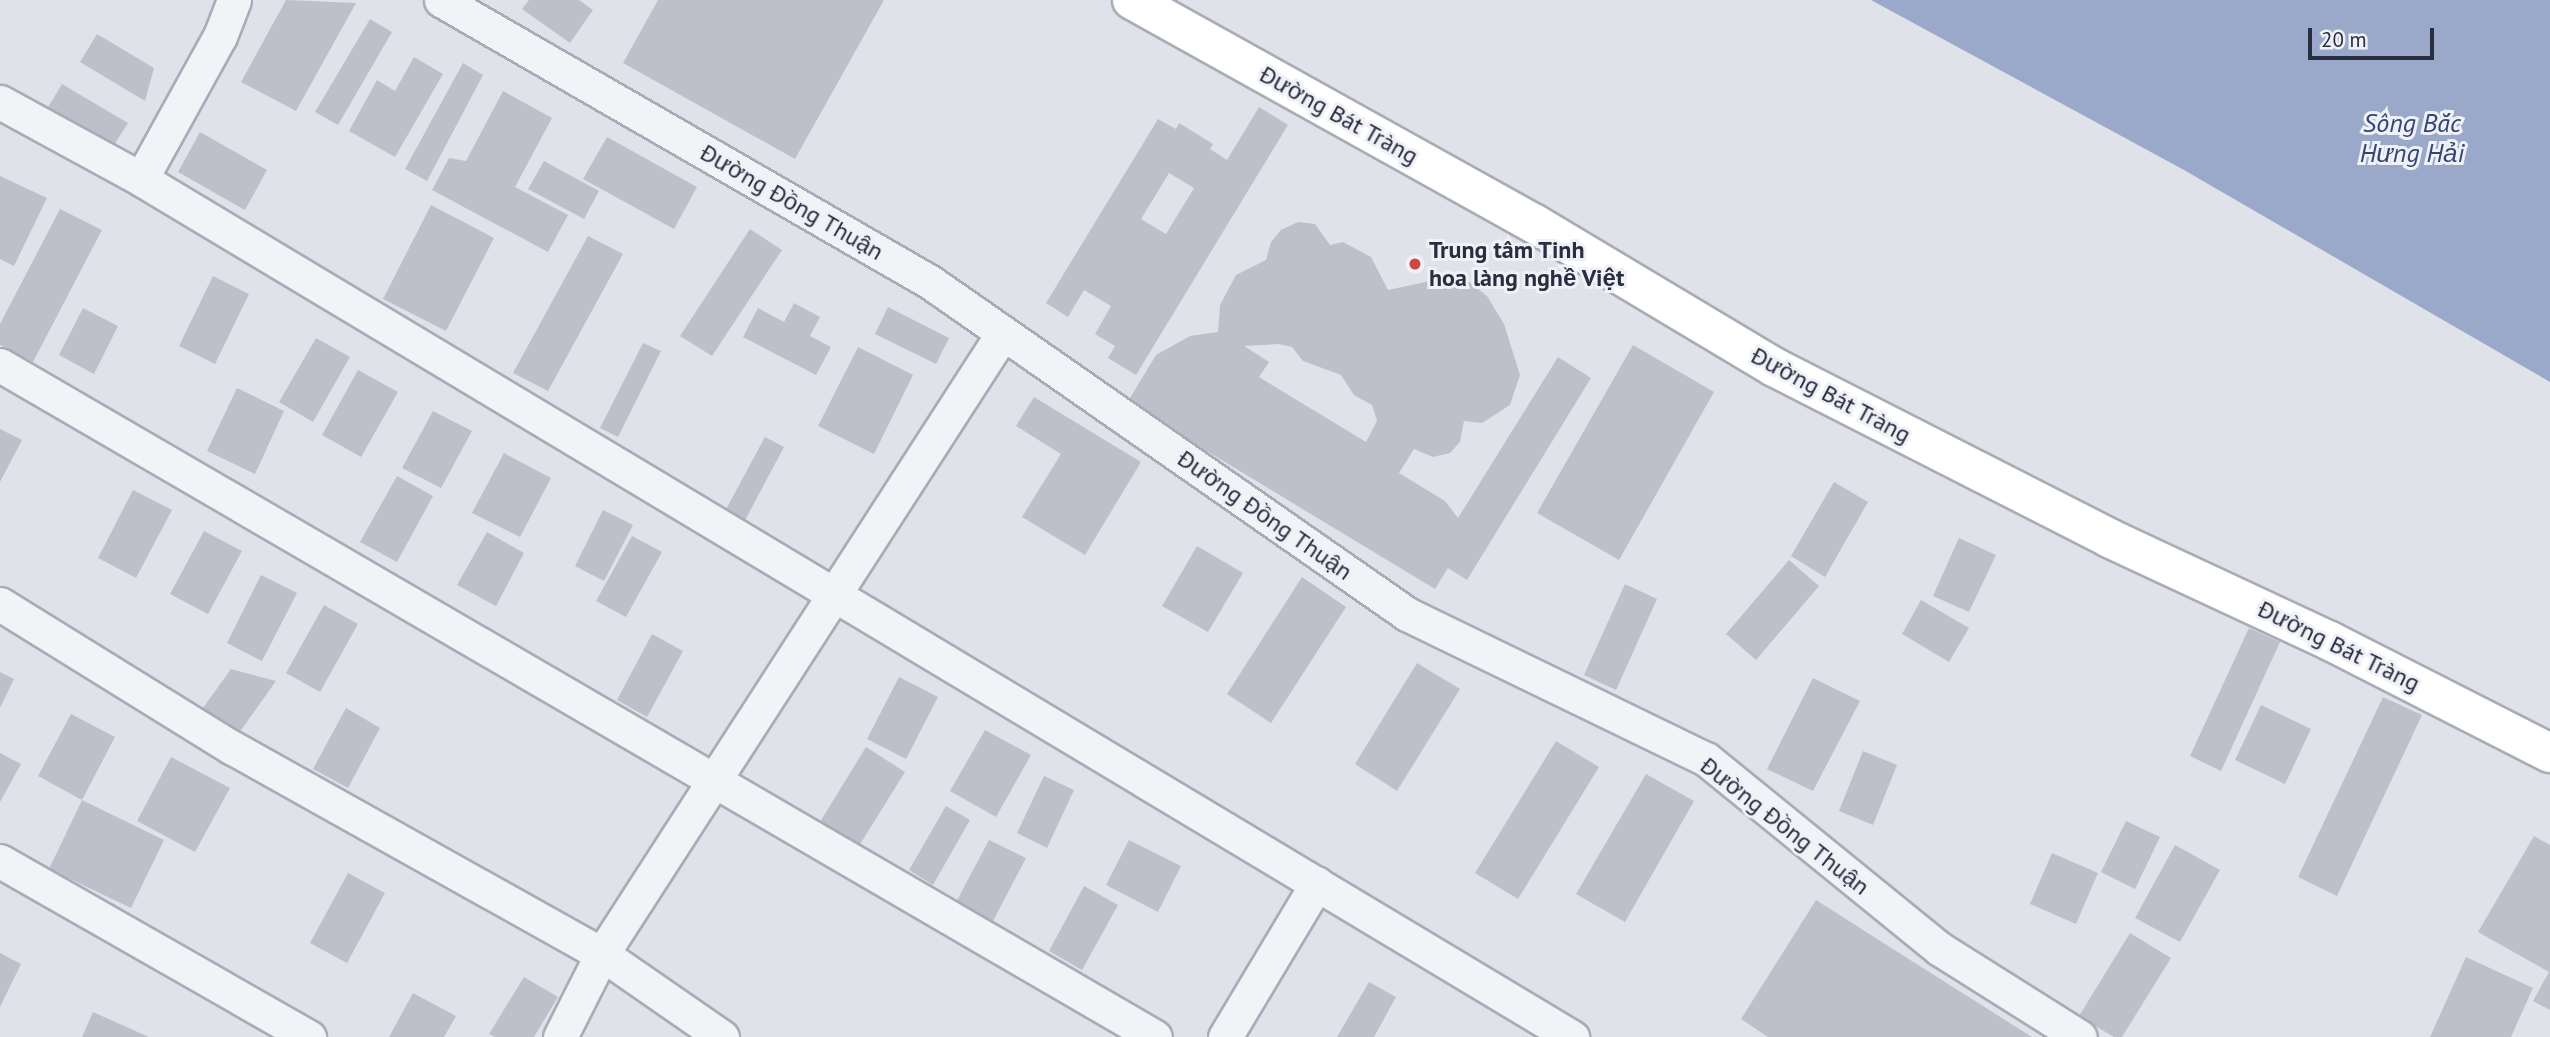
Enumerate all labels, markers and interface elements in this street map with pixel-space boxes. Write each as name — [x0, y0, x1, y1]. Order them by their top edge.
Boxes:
scale bar — [2312, 14, 2438, 58]
text: 20 m — [2321, 26, 2367, 53]
street label: Đường Bát Tràng — [1254, 59, 1424, 171]
water label: Sông Bắc Hưng Hải — [2360, 107, 2464, 168]
street label: Đường Đồng Thuận — [695, 138, 889, 266]
place label: Trung tâm Tinh hoa làng nghề Việt — [1429, 236, 1625, 292]
marker: Trung tâm Tinh hoa làng nghề Việt — [1407, 256, 1423, 272]
street label: Đường Bát Tràng — [1746, 341, 1916, 449]
street label: Đường Đồng Thuận — [1172, 444, 1358, 586]
street label: Đường Bát Tràng — [2253, 594, 2425, 698]
street label: Đường Đồng Thuận — [1694, 751, 1876, 901]

